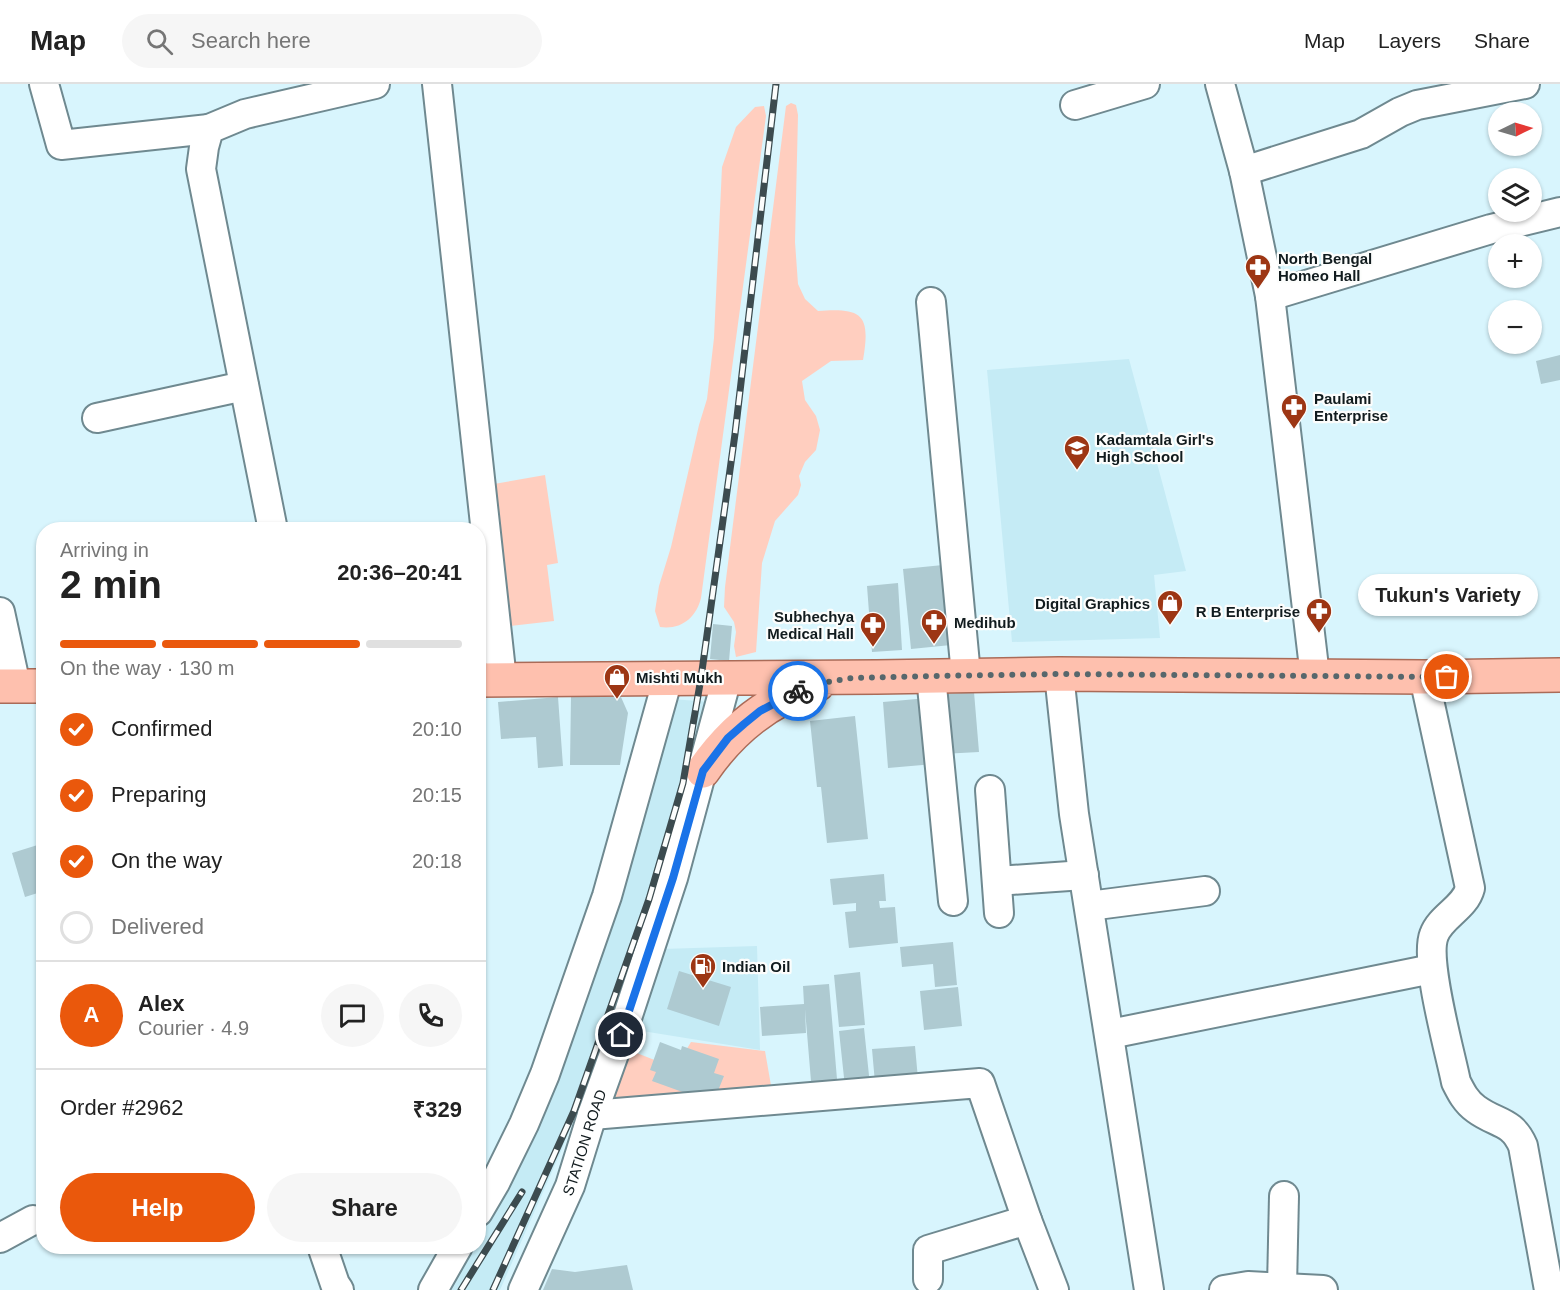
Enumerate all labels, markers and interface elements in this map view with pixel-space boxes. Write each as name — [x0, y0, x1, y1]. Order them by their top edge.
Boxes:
search box — [122, 14, 542, 68]
text: Map — [30, 25, 86, 56]
icon: search — [143, 25, 176, 58]
text: Search here — [191, 28, 311, 53]
text: Map — [1304, 29, 1345, 52]
text: Layers — [1378, 29, 1441, 52]
text: Share — [1474, 29, 1530, 52]
north arrow — [1488, 102, 1542, 156]
map controls — [1488, 102, 1542, 354]
button: layers — [1488, 168, 1542, 222]
button: + — [1488, 234, 1542, 288]
place label: North Bengal Homeo Hall — [1278, 250, 1372, 284]
pharmacy icon: North Bengal Homeo Hall — [1243, 252, 1273, 290]
button: − — [1488, 300, 1542, 354]
place label: Paulami Enterprise — [1314, 390, 1388, 424]
pharmacy icon: Paulami Enterprise — [1279, 392, 1309, 430]
place label: Kadamtala Girl's High School — [1096, 431, 1214, 465]
school or university icon: Kadamtala Girl's High School — [1062, 433, 1092, 471]
text: Arriving in — [60, 539, 149, 561]
text: 20:36–20:41 — [337, 560, 462, 585]
text: 2 min — [60, 563, 162, 606]
callout: Tukun's Variety — [1357, 575, 1537, 617]
text: Tukun's Variety — [1375, 584, 1521, 606]
shop icon: Digital Graphics — [1155, 588, 1185, 626]
place label: Digital Graphics — [1035, 595, 1150, 612]
pharmacy icon: R B Enterprise — [1304, 596, 1334, 634]
place label: R B Enterprise — [1196, 603, 1300, 620]
pharmacy icon: Medihub — [919, 607, 949, 645]
place label: Subhechya Medical Hall — [767, 608, 855, 642]
pharmacy icon: Subhechya Medical Hall — [858, 610, 888, 648]
place label: Medihub — [954, 614, 1016, 631]
pin — [1421, 651, 1472, 702]
text: On the way · 130 m — [60, 657, 235, 679]
icon: bag — [1430, 660, 1463, 693]
courier — [768, 661, 828, 721]
shop icon: Mishti Mukh — [602, 662, 632, 700]
place label: Mishti Mukh — [636, 669, 723, 686]
icon: bike — [782, 675, 815, 708]
icon: check — [60, 713, 93, 746]
text: Confirmed — [111, 716, 212, 741]
text: 20:10 — [412, 718, 462, 740]
icon: check — [60, 779, 93, 812]
text: Preparing — [111, 782, 206, 807]
text: 20:15 — [412, 784, 462, 806]
icon: check — [60, 845, 93, 878]
text: On the way — [111, 848, 222, 873]
text: 20:18 — [412, 850, 462, 872]
text: Delivered — [111, 914, 204, 939]
fuel station icon: Indian Oil — [688, 951, 718, 989]
place label: Indian Oil — [722, 958, 790, 975]
button: chat — [321, 984, 384, 1047]
button: phone — [399, 984, 462, 1047]
text: Alex — [138, 991, 184, 1016]
text: A — [84, 1002, 99, 1027]
pin — [595, 1009, 646, 1060]
text: Courier · 4.9 — [138, 1017, 249, 1039]
icon: home — [604, 1018, 637, 1051]
street label: STATION ROAD — [558, 1087, 609, 1198]
text: Order #2962 — [60, 1095, 184, 1120]
text: ₹329 — [413, 1097, 462, 1122]
button: Help — [60, 1173, 255, 1242]
button: Share — [267, 1173, 462, 1242]

